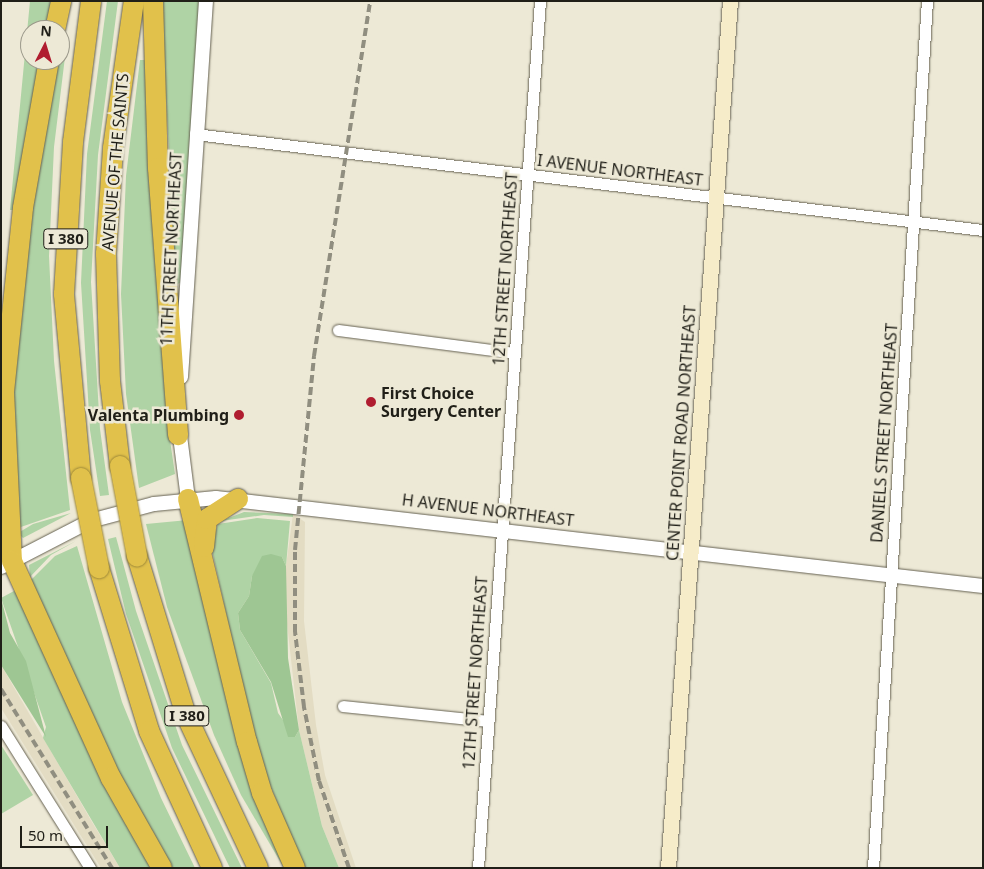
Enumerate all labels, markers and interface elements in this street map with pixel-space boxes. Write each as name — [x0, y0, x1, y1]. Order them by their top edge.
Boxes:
north arrow — [20, 20, 70, 70]
text: N — [40, 21, 53, 41]
street label: AVENUE OF THE SAINTS — [98, 72, 132, 252]
street label: I AVENUE NORTHEAST — [536, 150, 704, 190]
street label: 11TH STREET NORTHEAST — [156, 152, 186, 346]
street label: 12TH STREET NORTHEAST — [489, 172, 521, 366]
road number: I 380 — [42, 226, 90, 252]
street label: CENTER POINT ROAD NORTHEAST — [662, 305, 700, 561]
street label: DANIELS STREET NORTHEAST — [867, 323, 901, 543]
place label: First Choice Surgery Center — [381, 383, 501, 421]
marker: First Choice Surgery Center — [365, 396, 377, 408]
place label: Valenta Plumbing — [88, 405, 229, 425]
marker: Valenta Plumbing — [233, 409, 245, 421]
street label: H AVENUE NORTHEAST — [401, 490, 575, 530]
street label: 12TH STREET NORTHEAST — [459, 576, 491, 770]
road number: I 380 — [163, 704, 211, 728]
scale bar — [22, 816, 110, 848]
text: 50 m — [28, 825, 63, 845]

